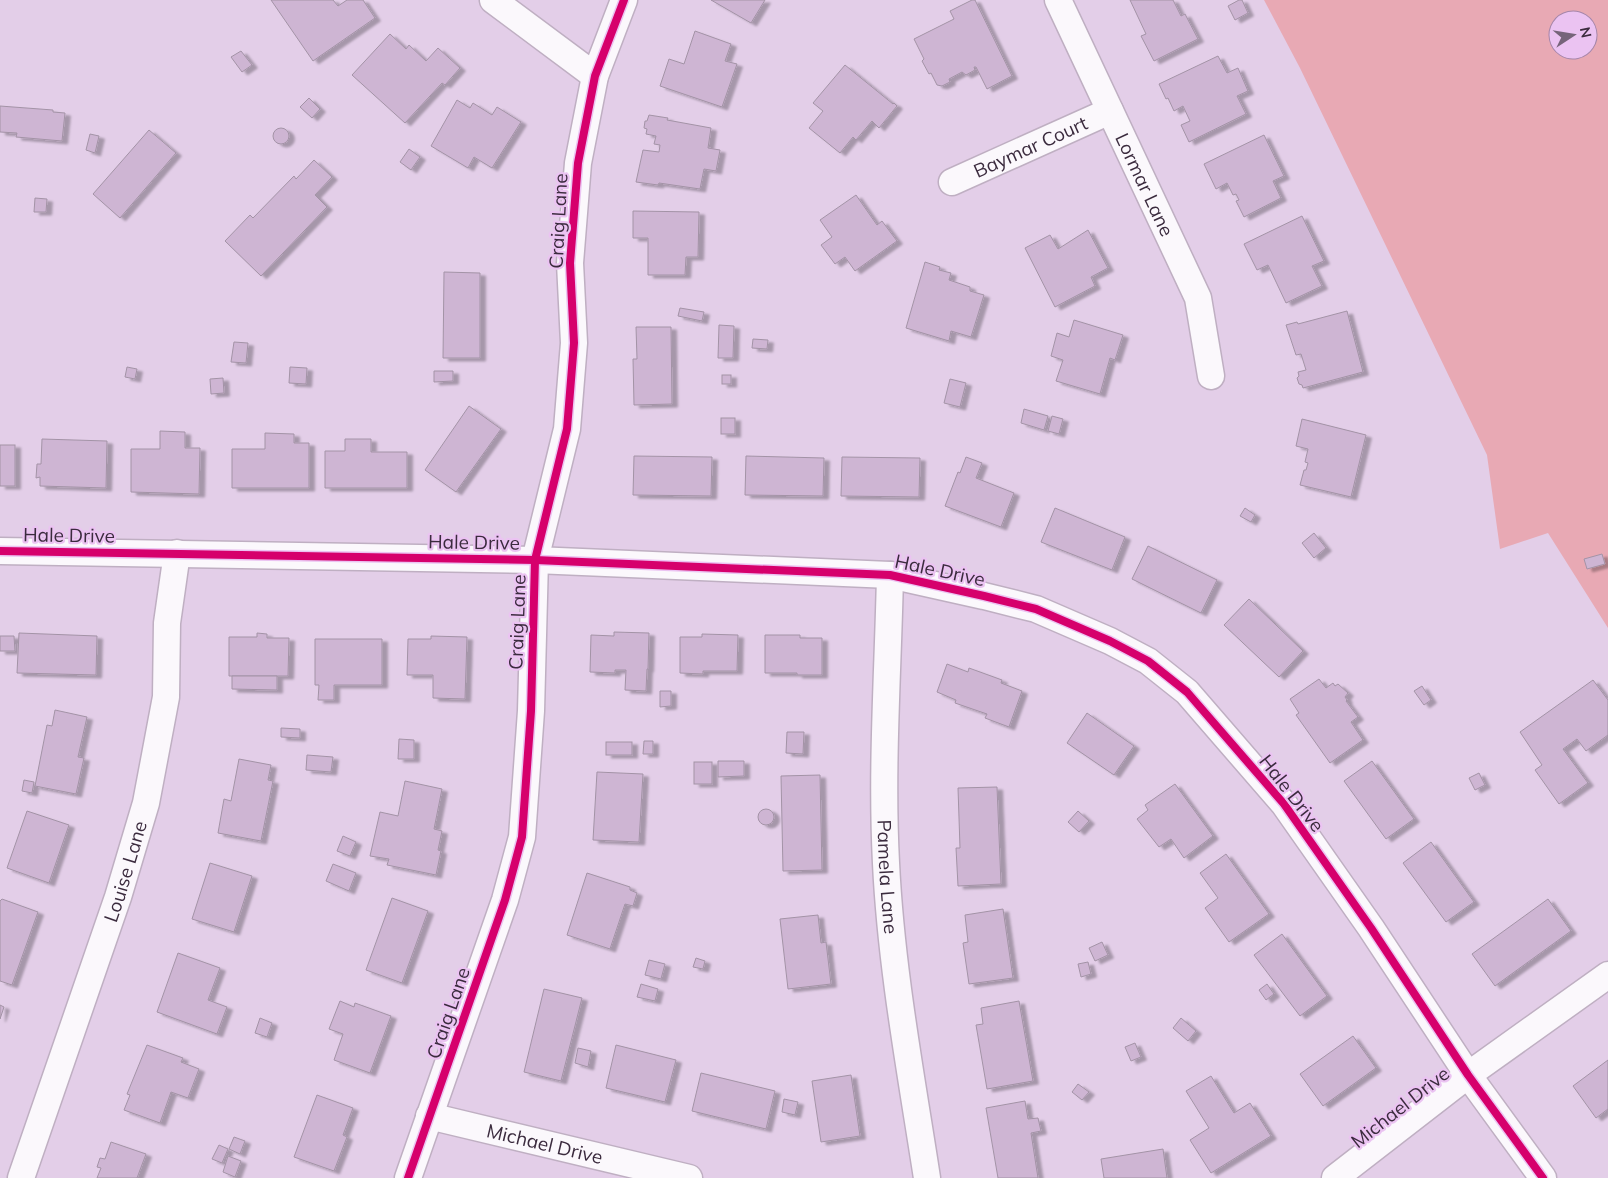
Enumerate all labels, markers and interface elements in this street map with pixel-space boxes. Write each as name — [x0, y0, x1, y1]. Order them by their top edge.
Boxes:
north arrow — [1548, 10, 1598, 60]
text: N — [1576, 25, 1596, 39]
street label: Baymar Court — [970, 111, 1092, 183]
street label: Lormar Lane — [1110, 129, 1179, 240]
street label: Craig Lane — [544, 173, 572, 269]
street label: Hale Drive — [23, 522, 115, 548]
street label: Hale Drive — [428, 529, 520, 555]
street label: Hale Drive — [893, 549, 987, 591]
street label: Craig Lane — [503, 574, 531, 670]
street label: Hale Drive — [1254, 749, 1330, 837]
street label: Louise Lane — [98, 818, 152, 925]
street label: Pamela Lane — [872, 819, 903, 935]
street label: Craig Lane — [421, 964, 475, 1062]
street label: Michael Drive — [1346, 1061, 1454, 1153]
street label: Michael Drive — [484, 1118, 605, 1169]

